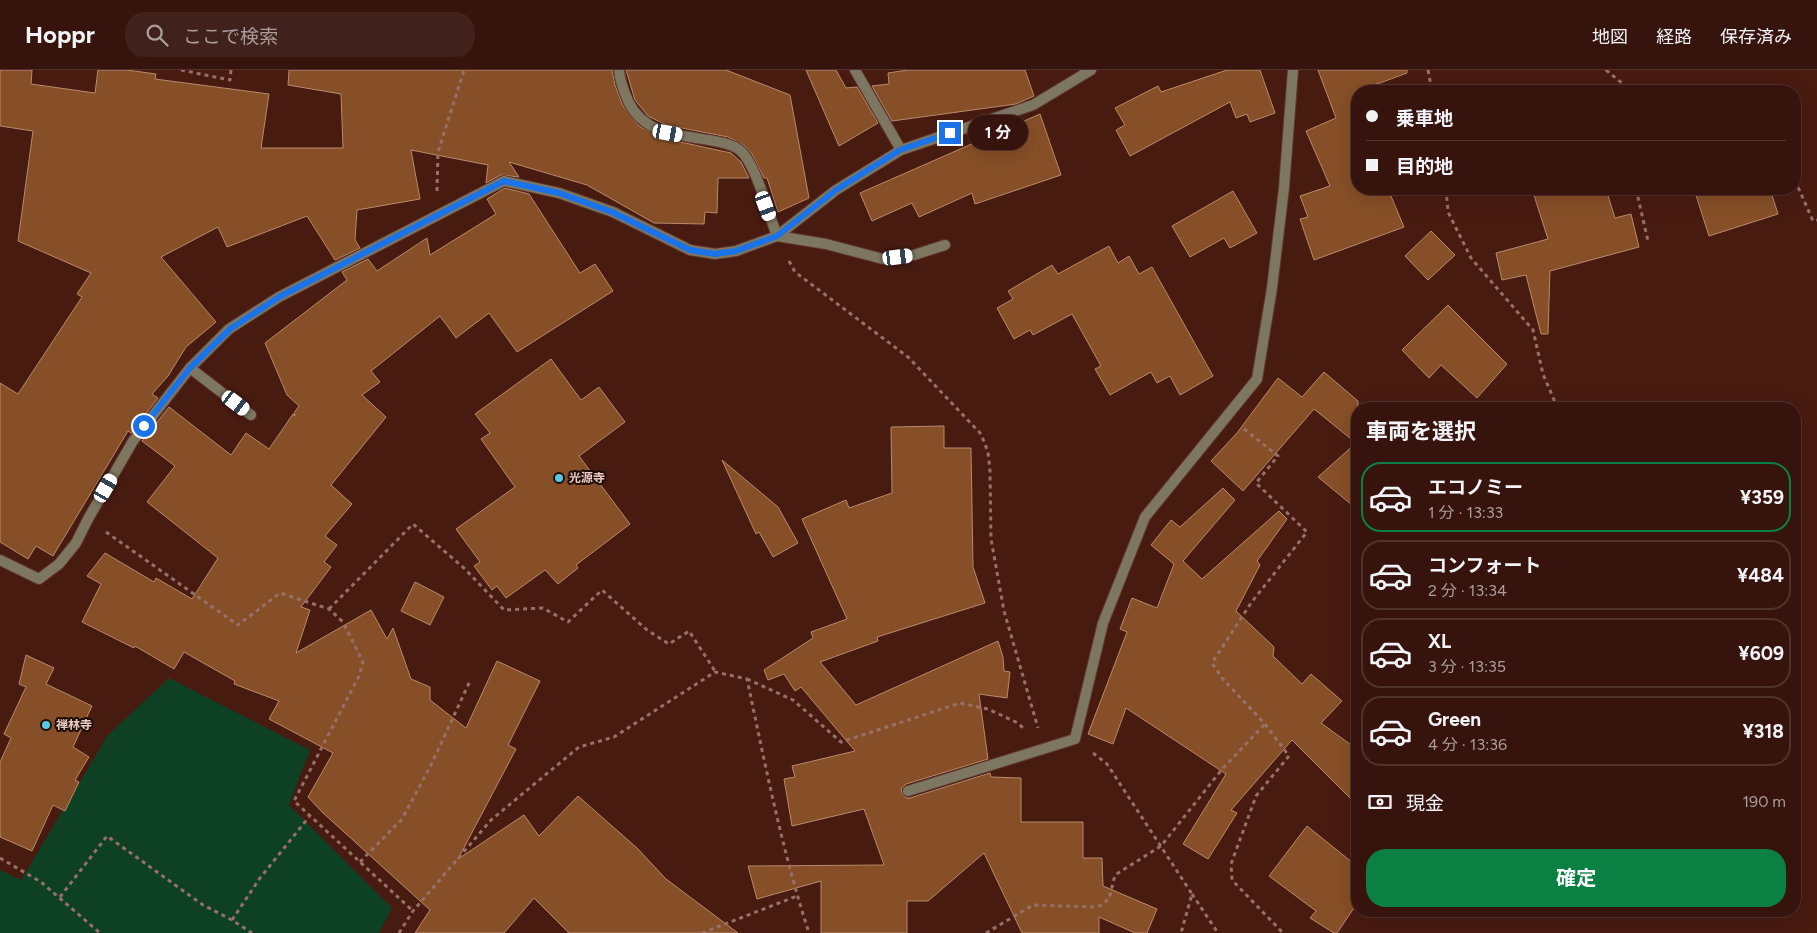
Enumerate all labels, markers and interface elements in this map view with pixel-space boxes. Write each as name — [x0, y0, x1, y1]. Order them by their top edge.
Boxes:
search box — [125, 12, 475, 57]
text: Hoppr — [25, 20, 95, 49]
icon: search — [143, 21, 171, 49]
text: ここで検索 — [183, 25, 278, 48]
text: 地図 — [1592, 26, 1628, 48]
text: 経路 — [1656, 26, 1692, 48]
text: 保存済み — [1720, 26, 1792, 48]
text: 乗車地 — [1396, 107, 1453, 130]
callout: 1 分 — [968, 116, 1028, 150]
route end — [939, 122, 961, 144]
car — [651, 123, 684, 143]
text: 1 分 — [985, 123, 1011, 142]
text: 目的地 — [1396, 155, 1453, 178]
car — [753, 189, 778, 223]
car — [882, 248, 913, 266]
car — [219, 388, 252, 418]
route start — [133, 415, 155, 437]
text: 車両を選択 — [1366, 418, 1476, 445]
car — [92, 471, 119, 505]
place label: 光源寺 — [569, 471, 605, 485]
marker: 光源寺 — [553, 472, 565, 484]
icon: car — [1368, 475, 1413, 520]
text: エコノミー — [1428, 476, 1523, 499]
text: ¥359 — [1740, 486, 1784, 509]
text: 1 分 · 13:33 — [1428, 503, 1503, 522]
icon: car — [1368, 553, 1413, 598]
text: コンフォート — [1428, 554, 1541, 577]
text: ¥484 — [1737, 564, 1784, 587]
text: 2 分 · 13:34 — [1428, 581, 1507, 600]
text: XL — [1428, 630, 1451, 653]
icon: car — [1368, 631, 1413, 676]
text: ¥609 — [1738, 642, 1784, 665]
text: 3 分 · 13:35 — [1428, 657, 1506, 676]
text: Green — [1428, 708, 1481, 731]
icon: car — [1368, 709, 1413, 754]
place label: 禅林寺 — [56, 718, 92, 732]
marker: 禅林寺 — [40, 719, 52, 731]
text: ¥318 — [1742, 720, 1784, 743]
text: 4 分 · 13:36 — [1428, 735, 1507, 754]
icon: cash — [1366, 788, 1394, 816]
text: 現金 — [1406, 792, 1444, 815]
text: 190 m — [1743, 792, 1786, 811]
button: 確定 — [1366, 849, 1786, 907]

